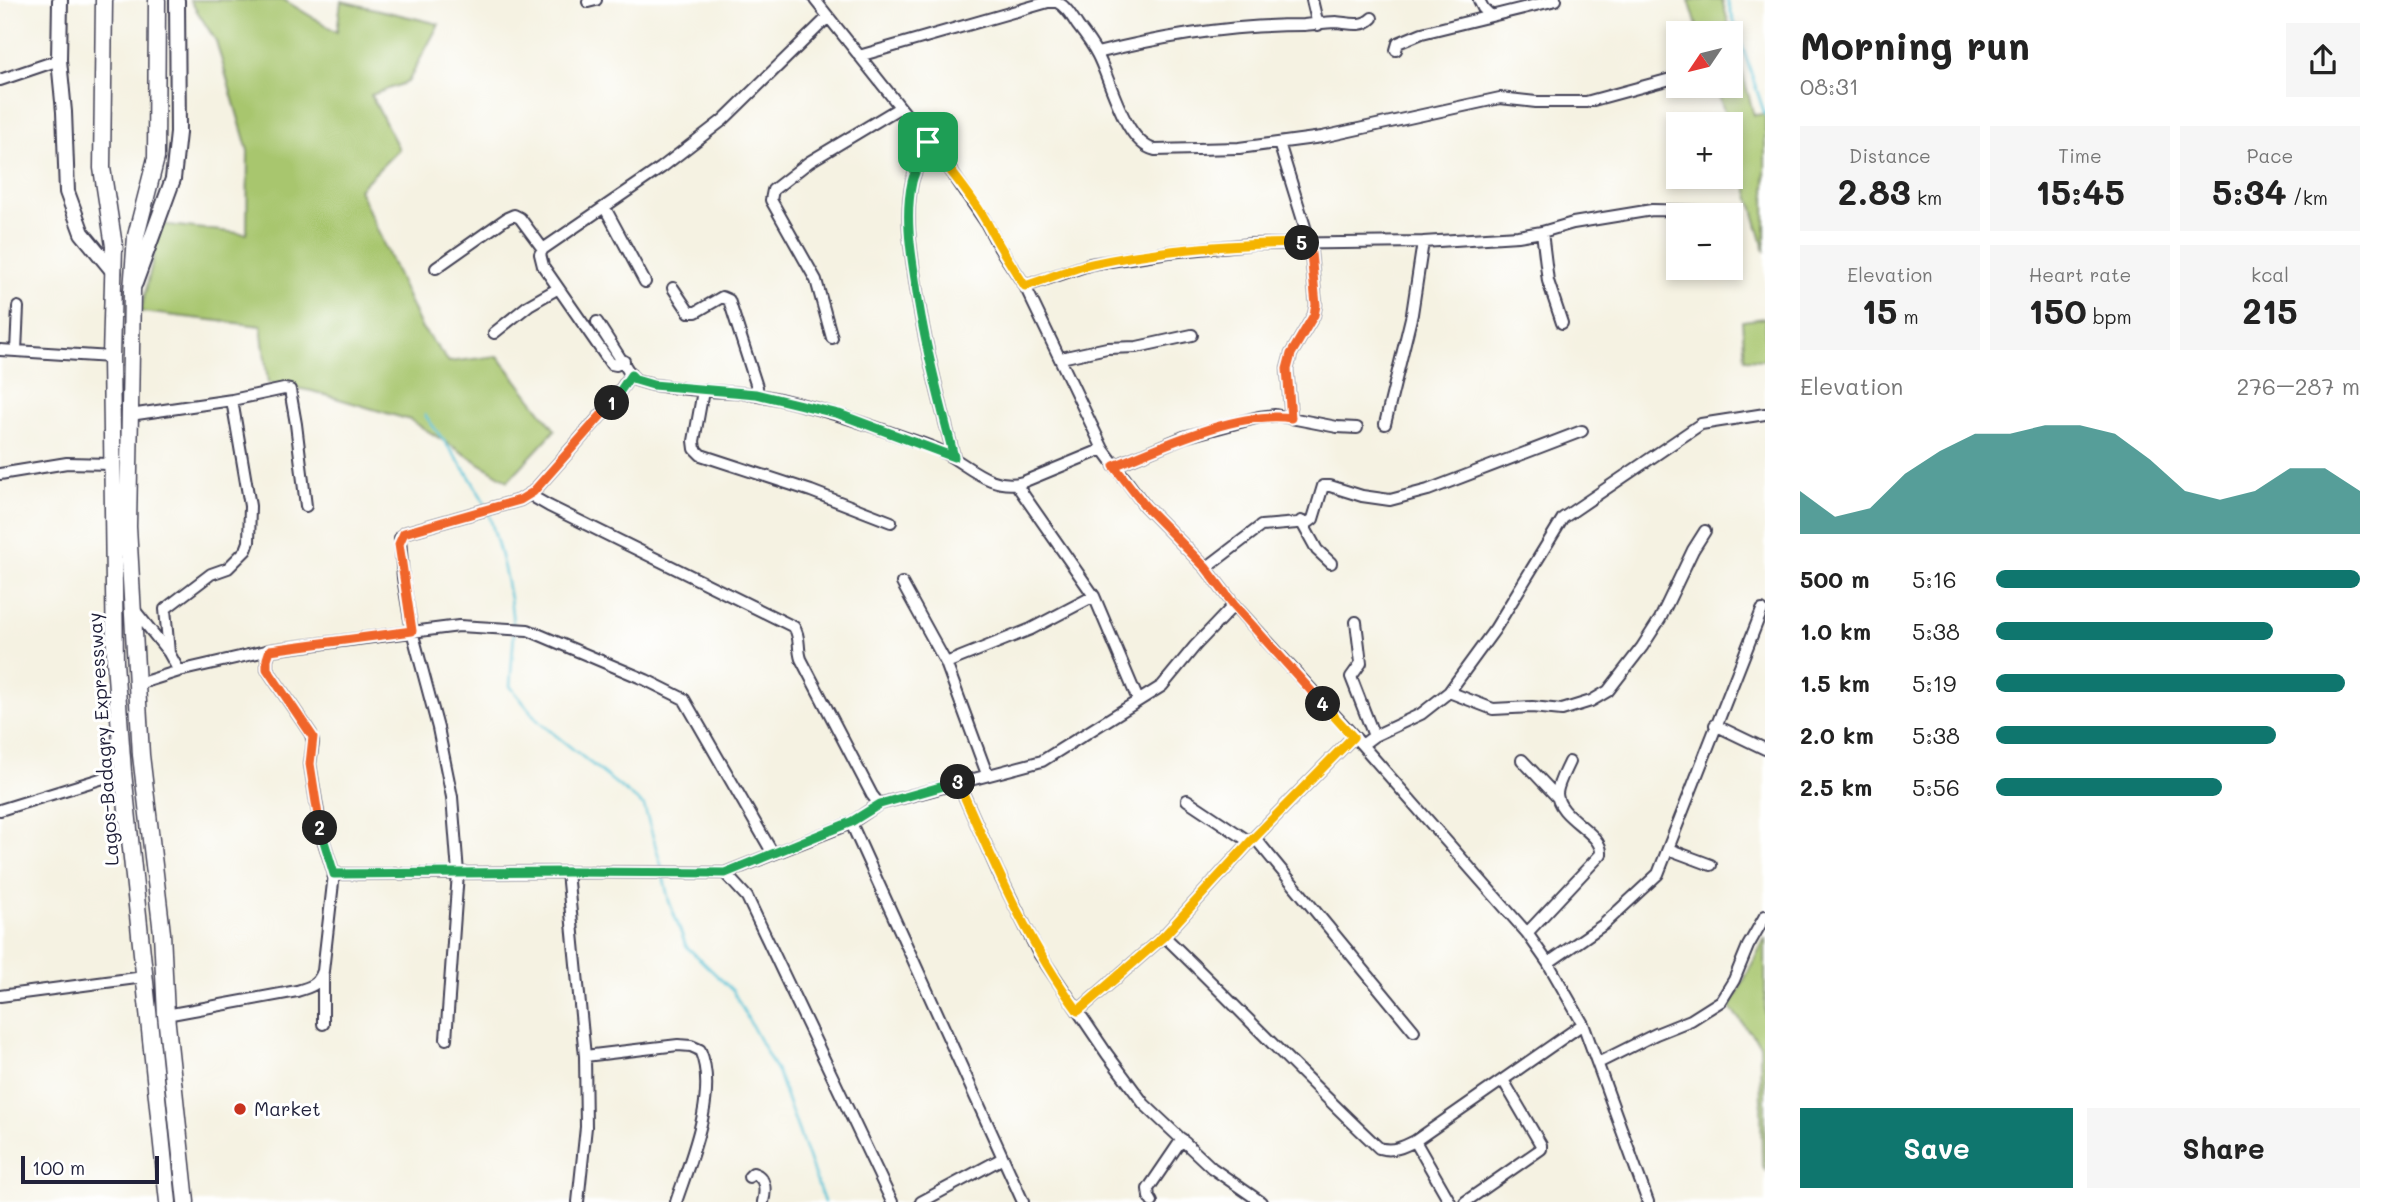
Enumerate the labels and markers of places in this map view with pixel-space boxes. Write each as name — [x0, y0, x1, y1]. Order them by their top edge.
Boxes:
pin — [898, 112, 958, 172]
pin: 5 — [1284, 226, 1320, 260]
pin: 1 — [594, 386, 630, 420]
pin: 4 — [1306, 686, 1340, 722]
pin: 3 — [940, 764, 976, 800]
pin: 2 — [302, 810, 338, 846]
place label: Market — [254, 1096, 321, 1121]
marker: Market — [232, 1101, 248, 1117]

